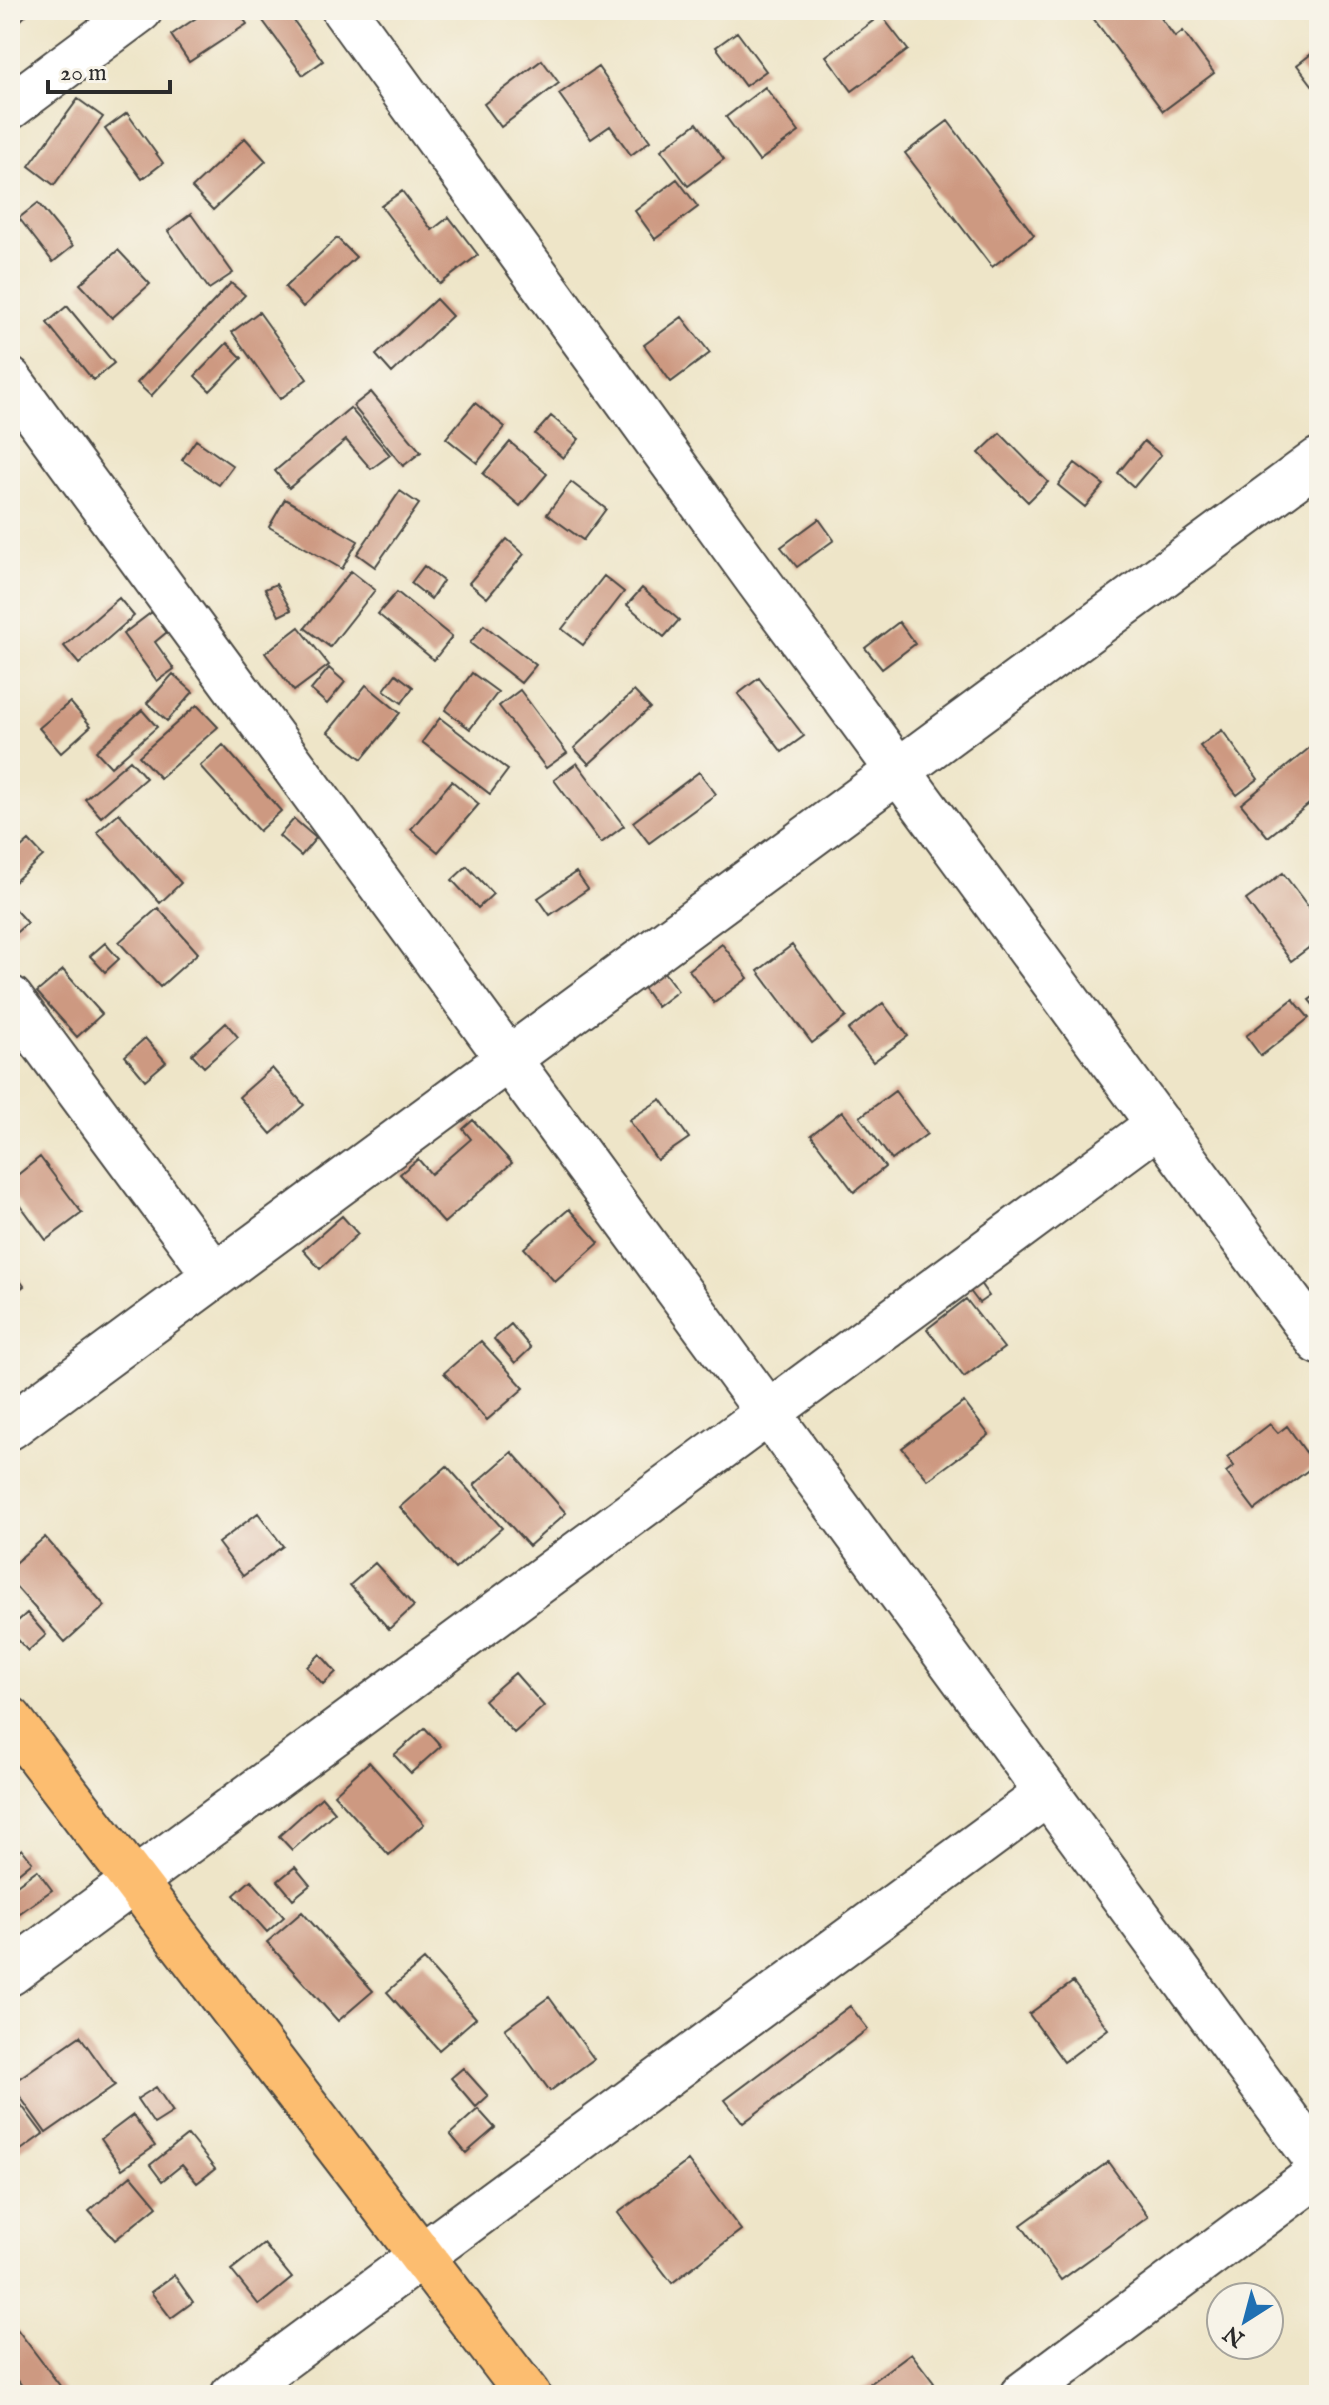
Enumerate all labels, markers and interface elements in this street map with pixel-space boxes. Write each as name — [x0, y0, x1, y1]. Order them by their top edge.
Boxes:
scale bar — [48, 44, 170, 94]
text: 20 m — [60, 58, 107, 89]
north arrow — [1205, 2281, 1285, 2361]
text: N — [1218, 2319, 1251, 2353]

